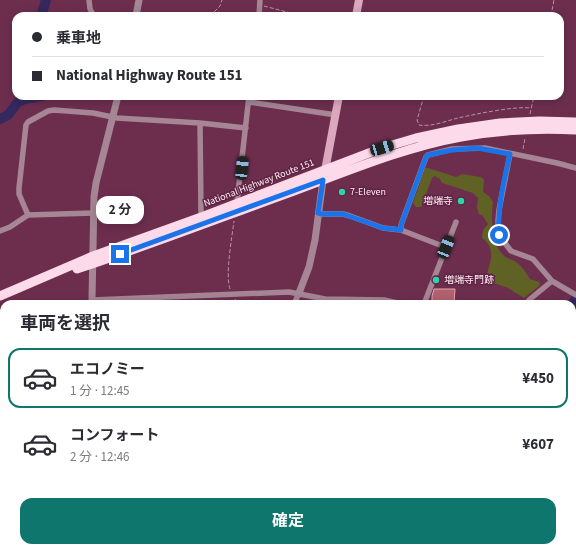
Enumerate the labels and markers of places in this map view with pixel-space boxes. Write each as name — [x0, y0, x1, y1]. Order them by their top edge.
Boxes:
place label: 7-Eleven — [350, 185, 386, 199]
marker: 7-Eleven — [337, 187, 347, 197]
place label: 増端寺 — [423, 194, 453, 208]
marker: 増端寺 — [456, 196, 466, 206]
place label: 増端寺門跡 — [444, 273, 494, 287]
marker: 増端寺門跡 — [431, 275, 441, 285]

